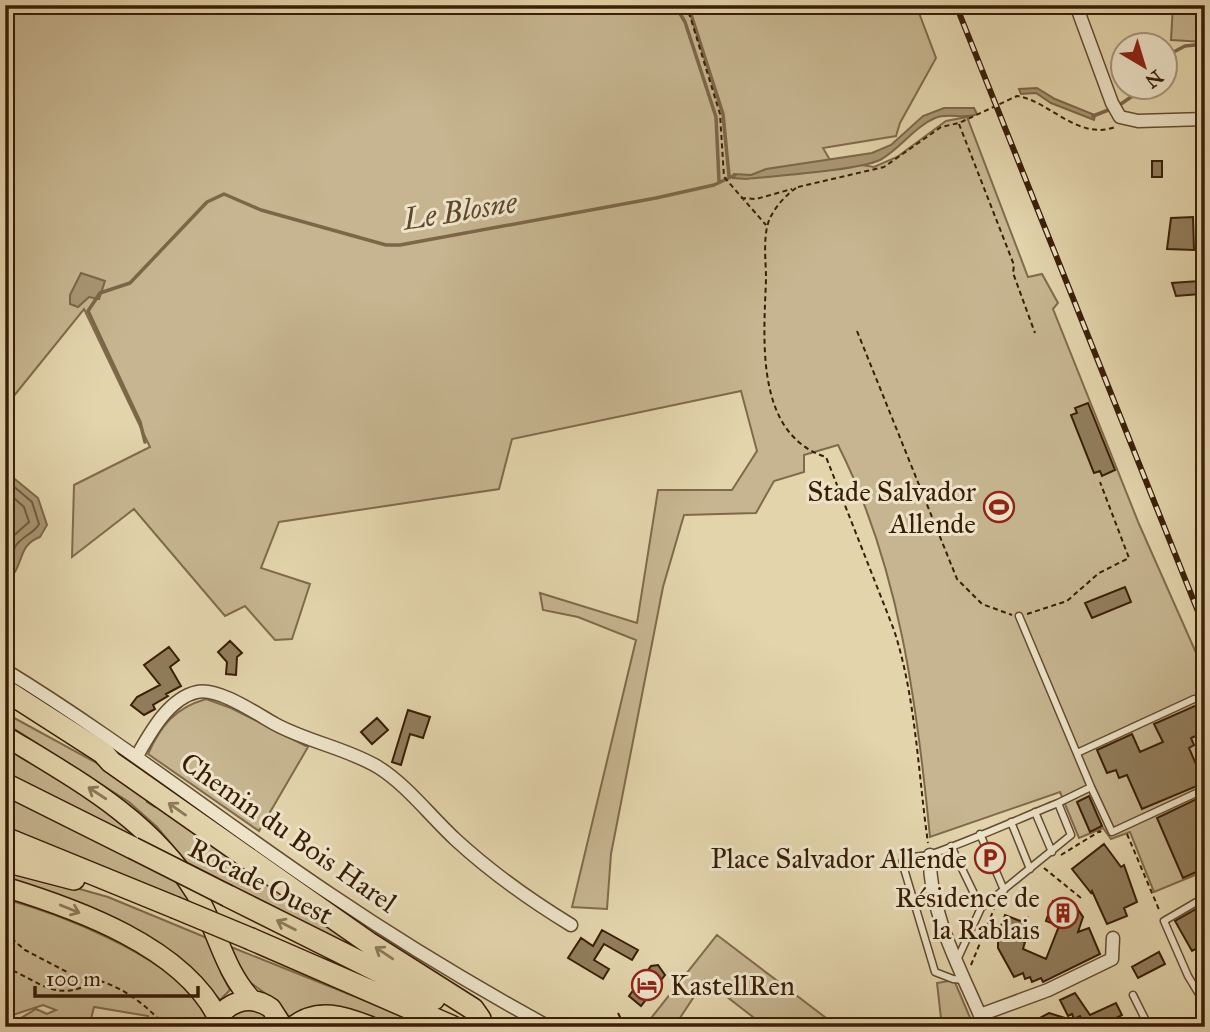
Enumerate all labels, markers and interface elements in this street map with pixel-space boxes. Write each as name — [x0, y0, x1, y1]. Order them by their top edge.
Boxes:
north arrow — [1108, 32, 1178, 102]
text: N — [1141, 65, 1168, 93]
water label: Le Blosne — [399, 184, 520, 238]
place label: Stade Salvador Allende — [807, 474, 976, 541]
sports icon: Stade Salvador Allende — [982, 490, 1016, 524]
street label: Chemin du Bois Harel — [174, 745, 404, 920]
one-way arrow — [88, 786, 107, 801]
one-way arrow — [168, 802, 187, 816]
street label: Rocade Ouest — [183, 830, 339, 933]
place label: Place Salvador Allende — [710, 841, 967, 876]
parking icon: Place Salvador Allende — [973, 841, 1007, 875]
place label: Résidence de la Rablais — [895, 880, 1040, 947]
building icon: Résidence de la Rablais — [1046, 896, 1080, 930]
one-way arrow — [59, 903, 80, 916]
one-way arrow — [276, 918, 297, 932]
one-way arrow — [375, 946, 394, 960]
scale bar — [35, 955, 198, 999]
text: 100 m — [46, 966, 101, 992]
hotel icon: KastellRen — [630, 968, 664, 1002]
place label: KastellRen — [670, 968, 795, 1003]

